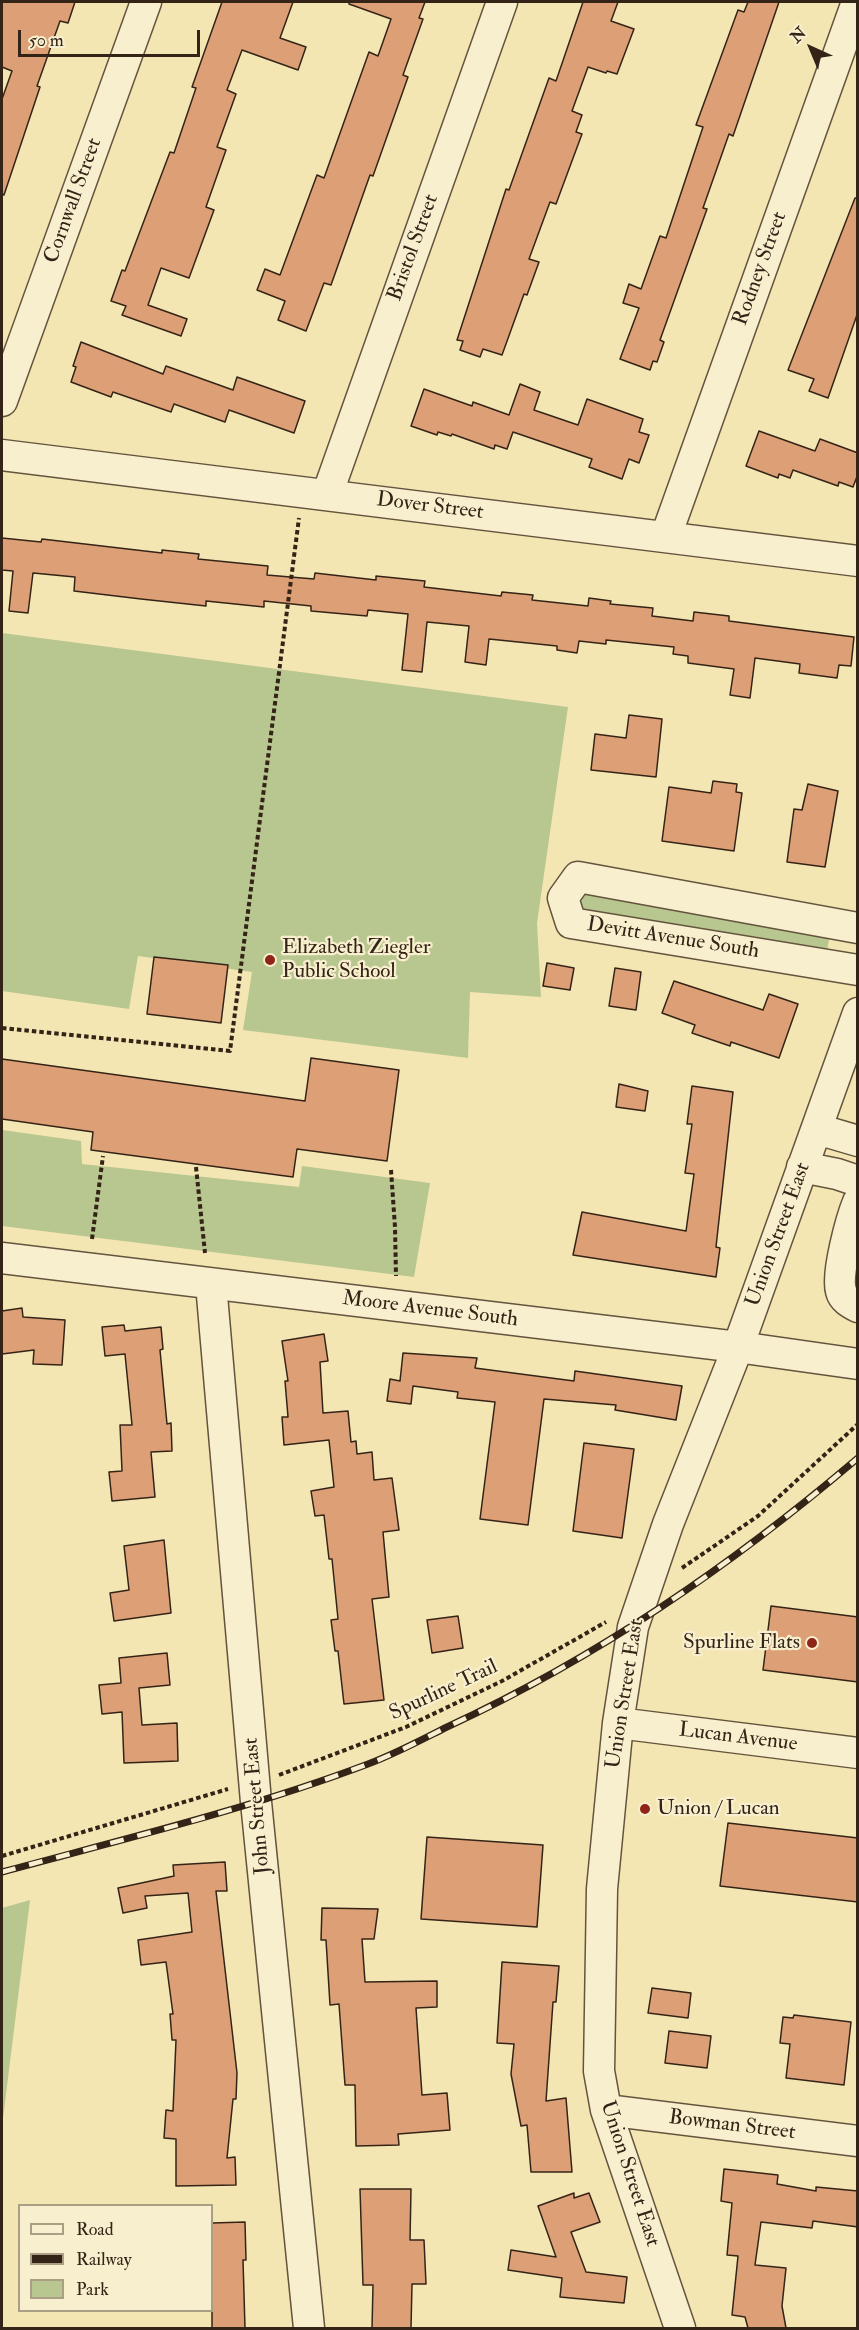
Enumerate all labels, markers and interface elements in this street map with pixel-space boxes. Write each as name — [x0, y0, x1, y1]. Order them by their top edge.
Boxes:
scale bar — [21, 18, 202, 56]
north arrow — [781, 18, 841, 78]
text: N — [786, 23, 811, 47]
text: 50 m — [29, 29, 64, 52]
street label: Cornwall Street — [40, 135, 108, 267]
street label: Bristol Street — [383, 191, 445, 305]
street label: Rodney Street — [729, 209, 793, 329]
street label: Dover Street — [375, 488, 485, 526]
street label: Devitt Avenue South — [585, 913, 761, 965]
place label: Elizabeth Ziegler Public School — [282, 935, 430, 985]
marker: Elizabeth Ziegler Public School — [263, 953, 277, 967]
street label: Union Street East — [741, 1159, 817, 1311]
street label: Moore Avenue South — [341, 1287, 519, 1333]
street label: Union Street East — [602, 1617, 650, 1771]
place label: Spurline Flats — [683, 1630, 800, 1656]
marker: Spurline Flats — [805, 1636, 819, 1650]
street label: Spurline Trail — [386, 1655, 502, 1727]
street label: Lucan Avenue — [677, 1718, 799, 1758]
street label: John Street East — [239, 1737, 277, 1875]
place label: Union / Lucan — [657, 1796, 780, 1822]
marker: Union / Lucan — [638, 1802, 652, 1816]
street label: Union Street East — [594, 2098, 664, 2250]
street label: Bowman Street — [667, 2106, 797, 2146]
legend — [18, 2204, 213, 2312]
text: Road — [76, 2218, 114, 2241]
text: Railway — [76, 2248, 132, 2271]
text: Park — [76, 2278, 109, 2301]

